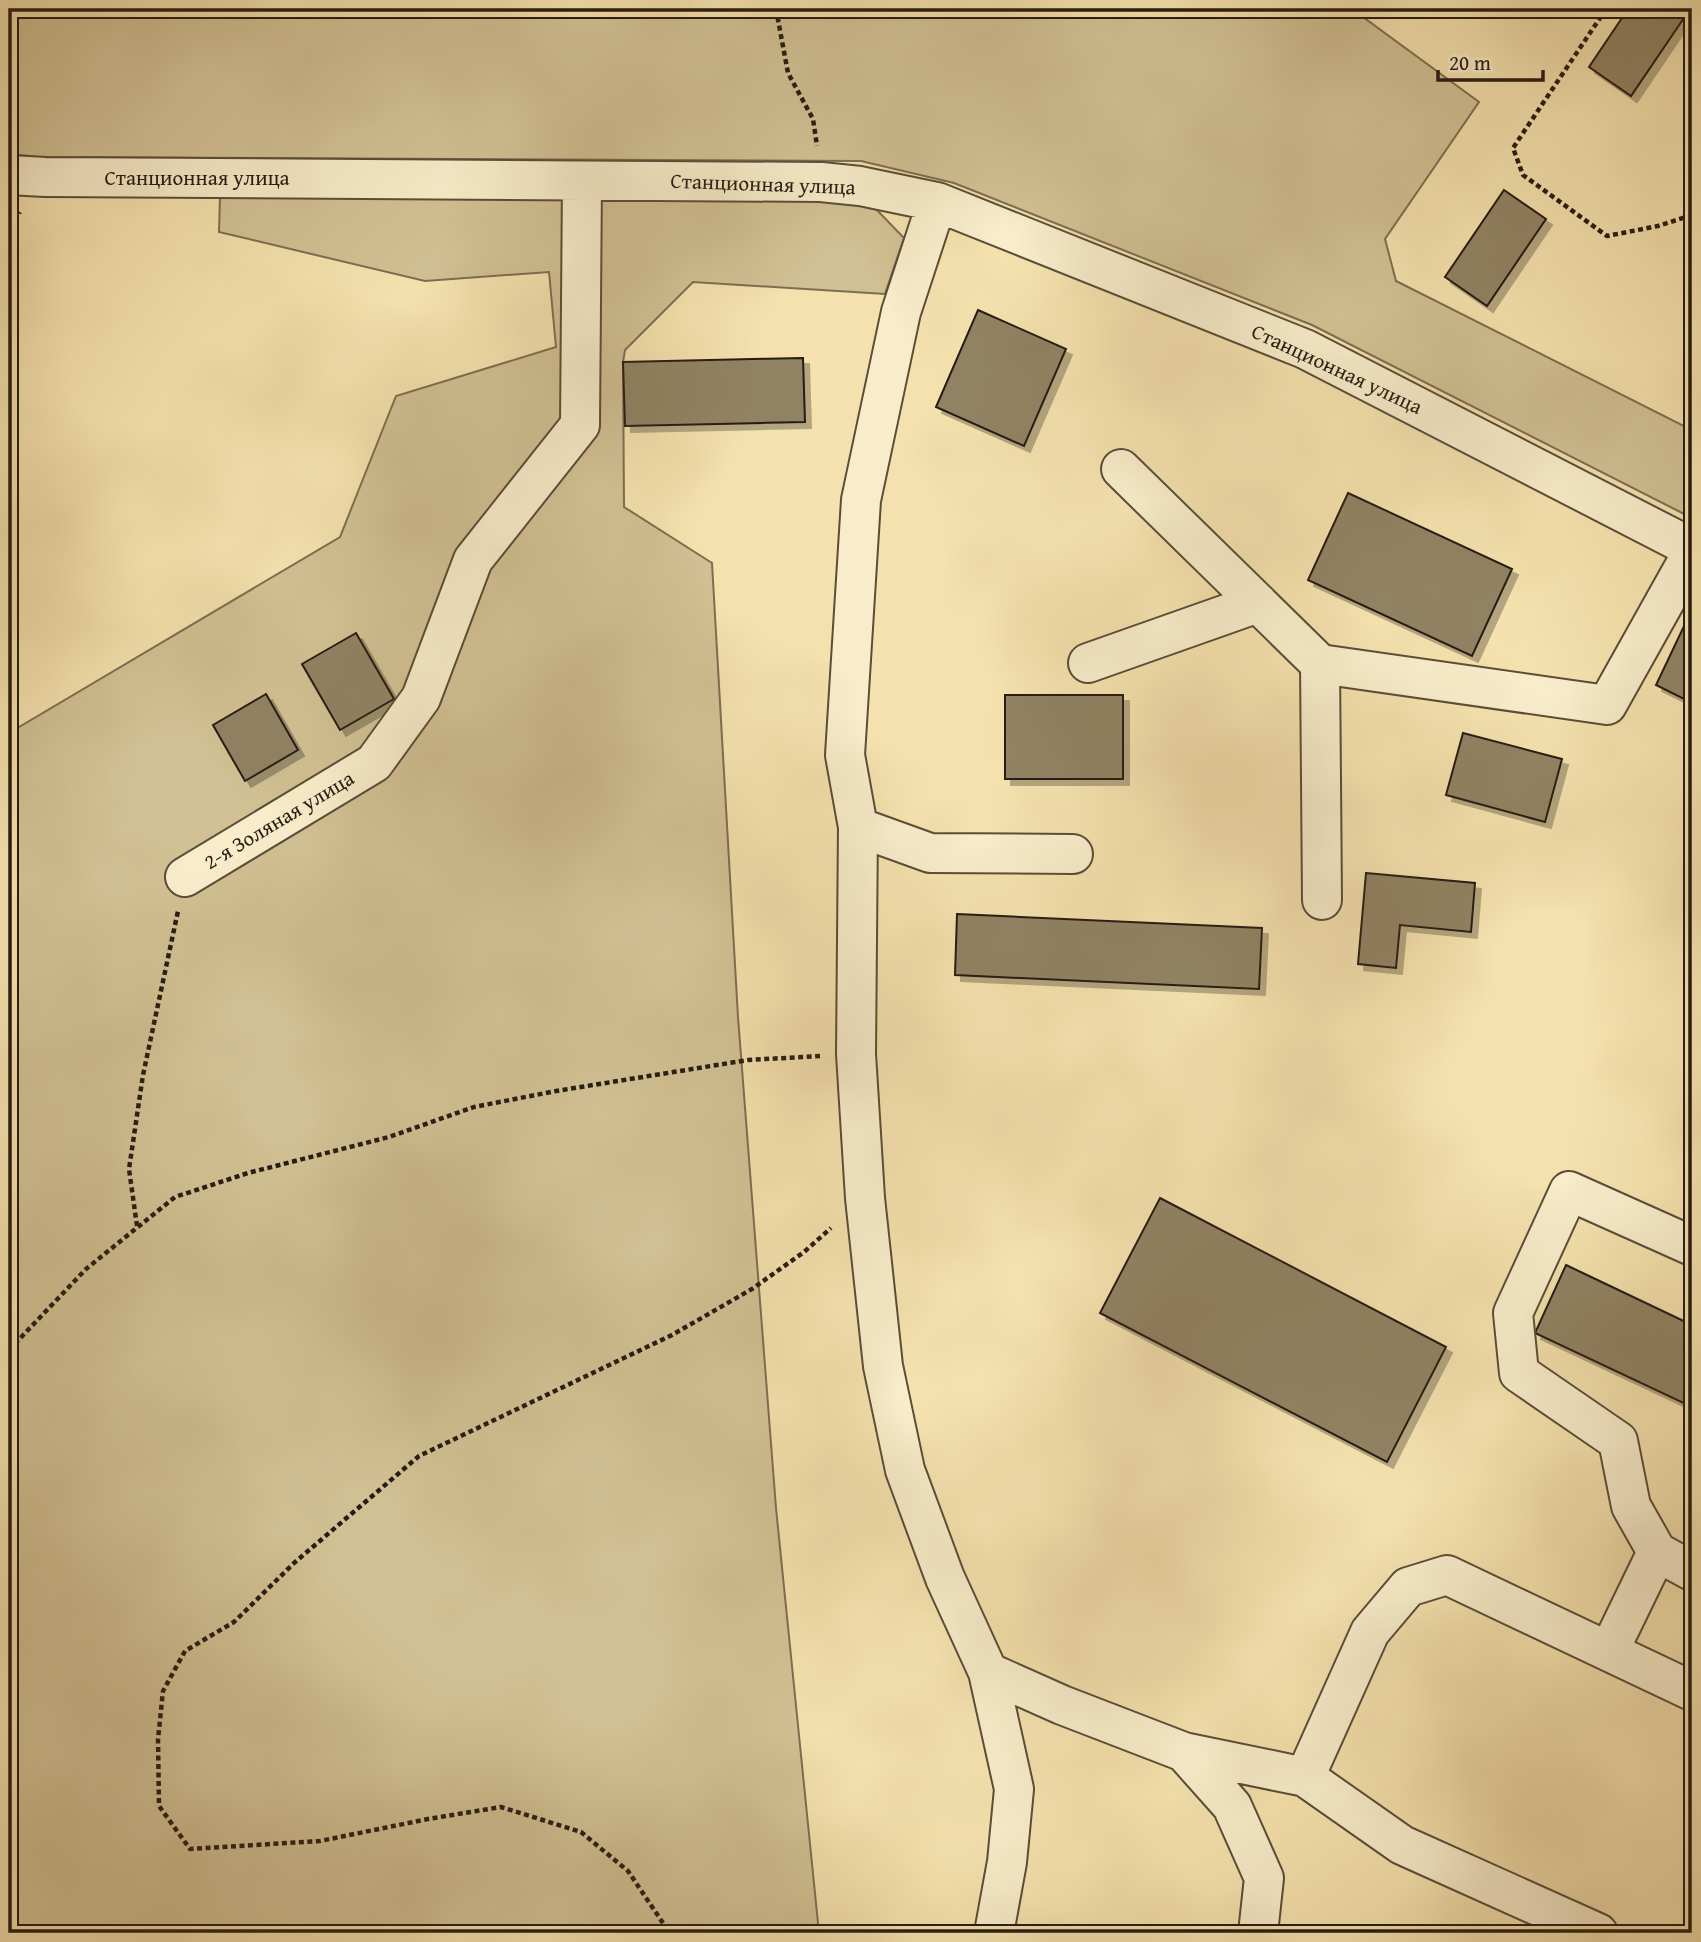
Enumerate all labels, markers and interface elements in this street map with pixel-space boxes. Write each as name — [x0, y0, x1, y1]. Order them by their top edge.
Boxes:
scale bar — [1438, 38, 1544, 82]
text: 20 m — [1449, 47, 1491, 78]
street label: Станционная улица — [104, 162, 290, 193]
street label: Станционная улица — [670, 165, 856, 202]
street label: Станционная улица — [1247, 315, 1428, 422]
street label: 2-я Золяная улица — [198, 762, 360, 877]

